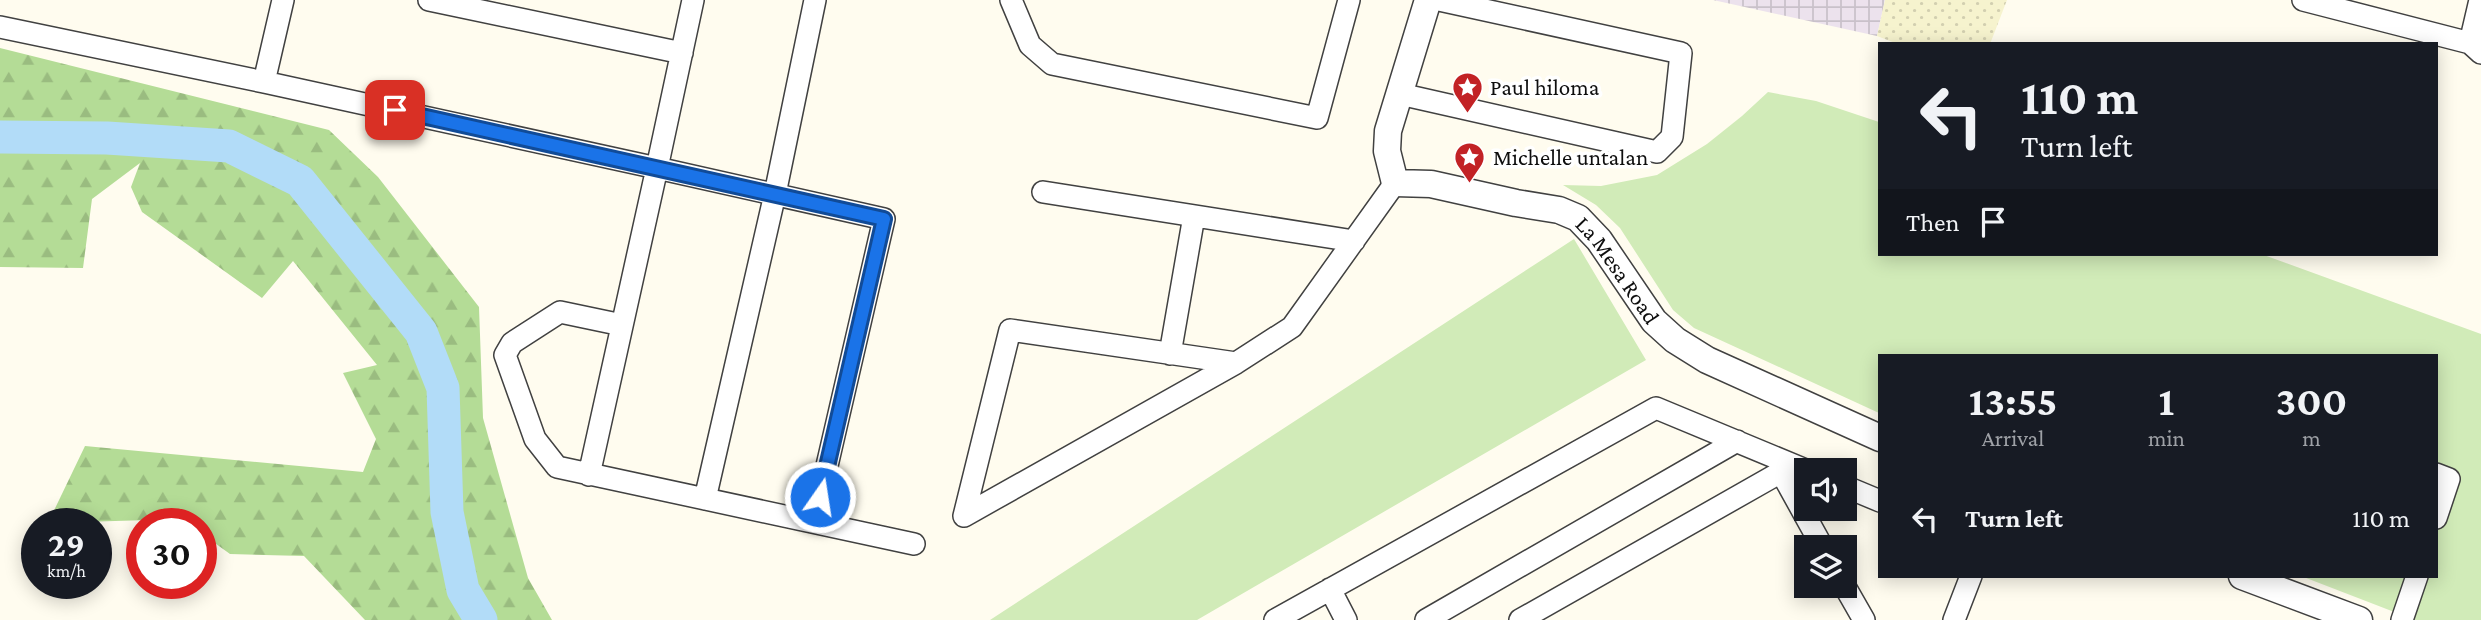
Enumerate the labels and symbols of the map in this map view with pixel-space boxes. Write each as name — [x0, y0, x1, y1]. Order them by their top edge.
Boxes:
place icon: Paul hiloma — [1450, 70, 1484, 114]
place label: Paul hiloma — [1490, 74, 1600, 100]
pin — [365, 80, 425, 140]
place icon: Michelle untalan — [1453, 140, 1487, 184]
place label: Michelle untalan — [1493, 144, 1648, 170]
street label: La Mesa Road — [1570, 211, 1665, 329]
position arrow — [783, 460, 857, 534]
speed limit sign: 30 — [126, 508, 217, 599]

